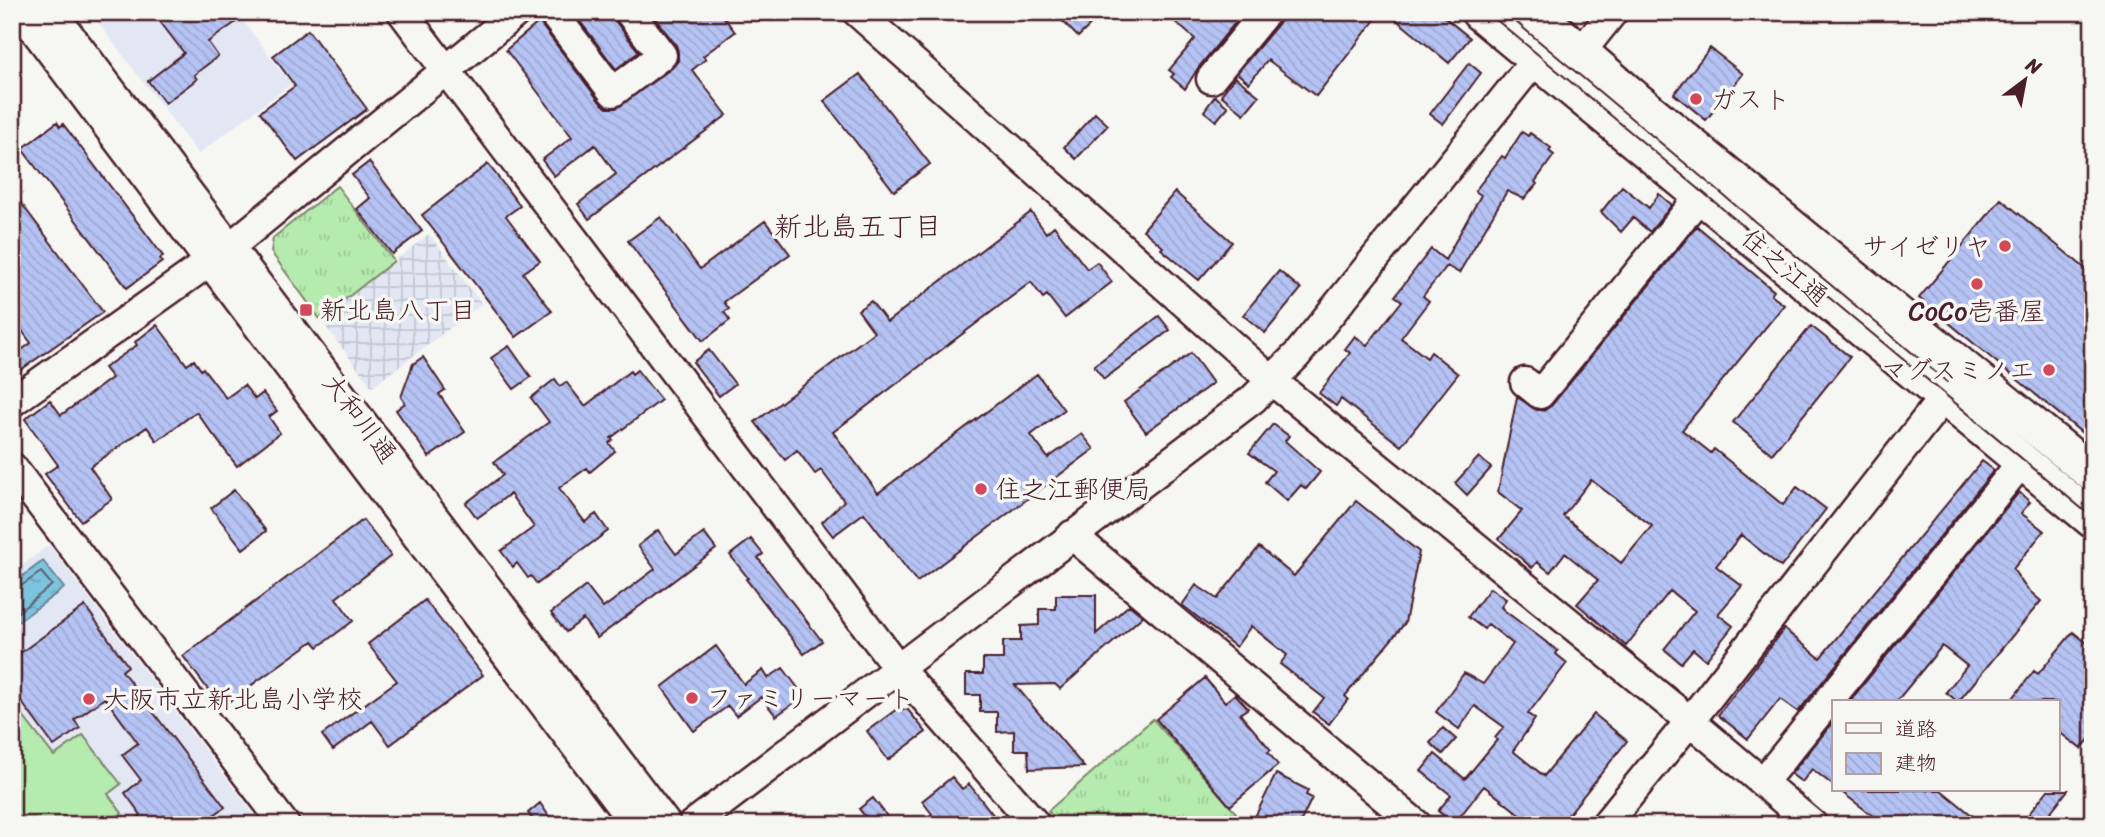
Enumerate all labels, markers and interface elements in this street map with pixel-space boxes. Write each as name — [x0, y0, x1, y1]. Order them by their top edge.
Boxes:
north arrow — [1990, 46, 2060, 116]
text: N — [2019, 48, 2049, 84]
place label: ガスト — [1710, 76, 1791, 122]
marker: ガスト — [1688, 91, 1704, 107]
district label: 新北島五丁目 — [774, 202, 942, 251]
street label: 住之江通 — [1730, 216, 1840, 318]
place label: サイゼリヤ — [1863, 223, 1991, 269]
marker: サイゼリヤ — [1997, 238, 2013, 254]
marker: CoCo壱番屋 — [1969, 276, 1985, 292]
place label: 新北島八丁目 — [320, 287, 476, 333]
place label: CoCo壱番屋 — [1909, 288, 2045, 334]
marker: 新北島八丁目 — [298, 302, 314, 318]
place label: マグスミノエ — [1881, 347, 2035, 393]
marker: マグスミノエ — [2041, 362, 2057, 378]
street label: 大和川通 — [310, 363, 410, 473]
place label: 住之江郵便局 — [995, 466, 1151, 512]
marker: 住之江郵便局 — [973, 481, 989, 497]
place label: ファミリーマート — [706, 675, 915, 721]
place label: 大阪市立新北島小学校 — [103, 676, 363, 722]
marker: ファミリーマート — [684, 690, 700, 706]
marker: 大阪市立新北島小学校 — [81, 691, 97, 707]
legend — [1832, 700, 2060, 792]
text: 道路 — [1895, 710, 1937, 748]
text: 建物 — [1895, 744, 1937, 782]

